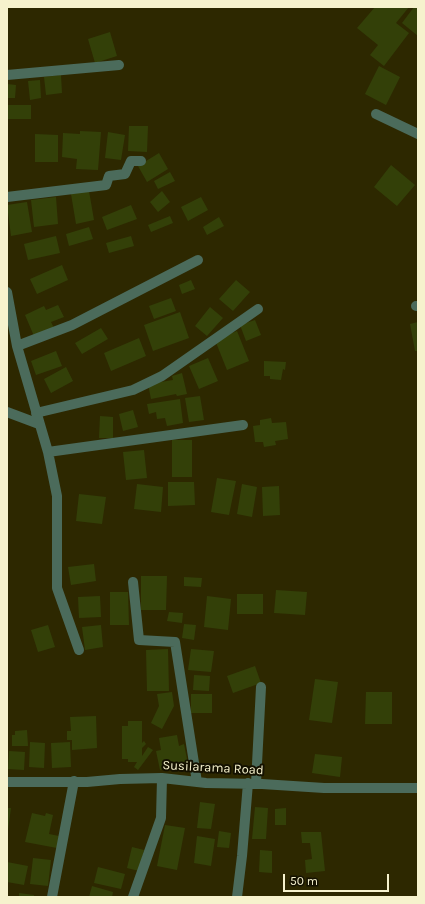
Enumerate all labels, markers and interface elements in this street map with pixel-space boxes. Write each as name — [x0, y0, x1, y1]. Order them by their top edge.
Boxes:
street label: Susilarama Road — [162, 758, 264, 778]
scale bar — [285, 866, 391, 892]
text: 50 m — [290, 874, 318, 888]

